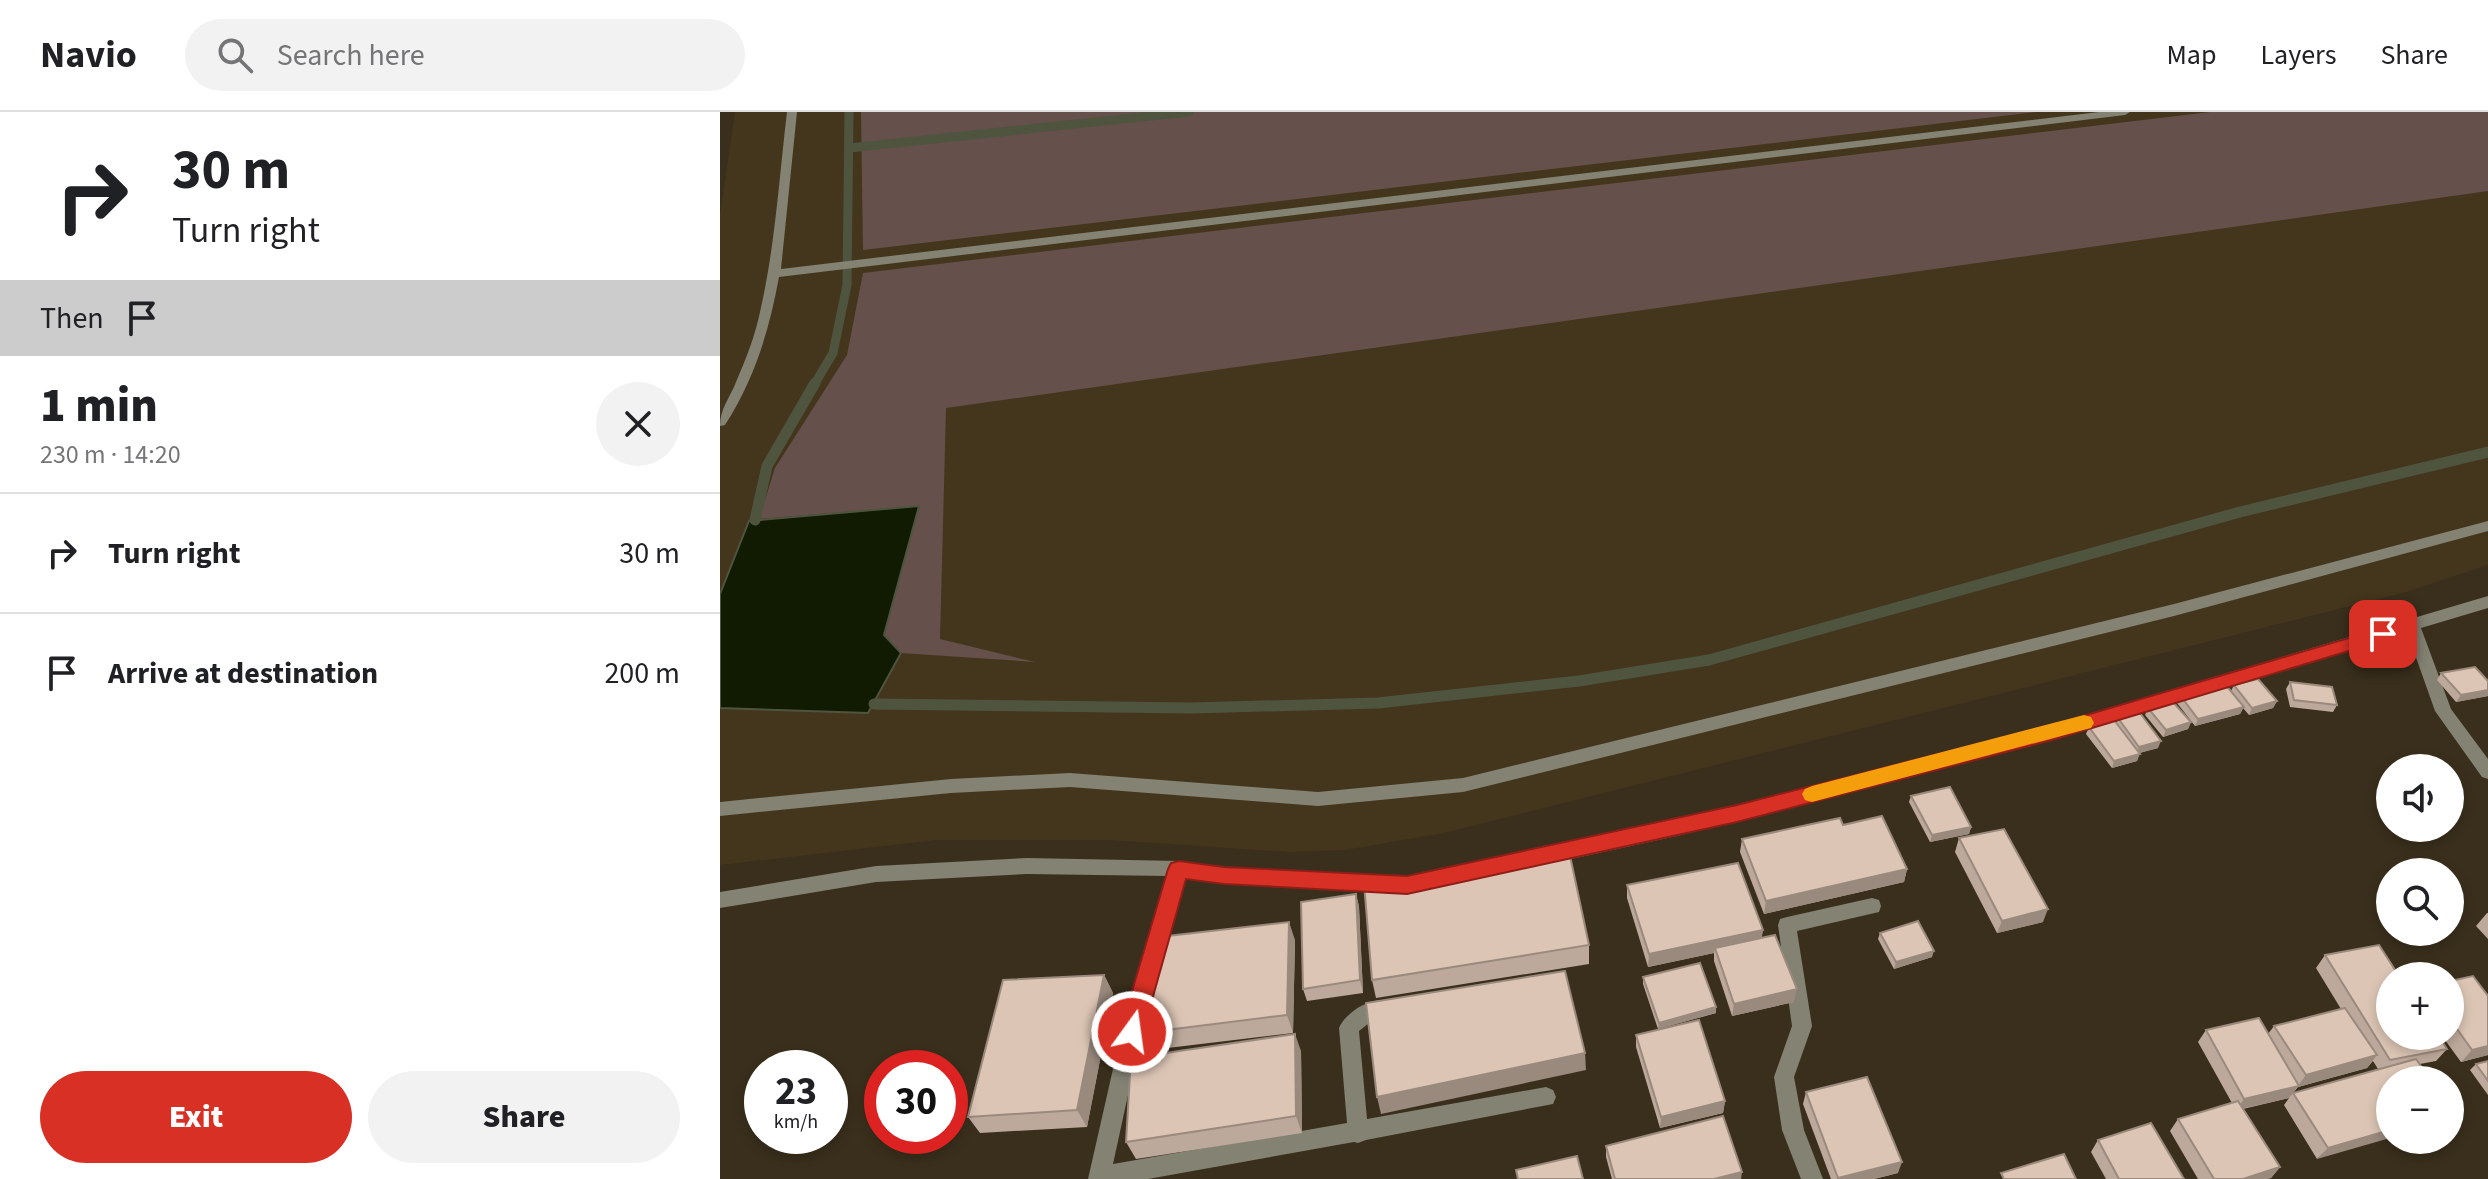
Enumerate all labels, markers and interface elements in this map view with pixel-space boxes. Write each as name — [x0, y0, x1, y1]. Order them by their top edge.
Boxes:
search box — [185, 19, 745, 91]
text: Navio — [40, 28, 137, 82]
icon: search — [213, 33, 257, 77]
text: Search here — [277, 34, 425, 77]
text: Map — [2166, 35, 2216, 75]
text: Layers — [2260, 35, 2336, 75]
text: Share — [2380, 35, 2448, 75]
text: 30 m — [172, 131, 290, 210]
icon: right — [40, 144, 144, 248]
text: Turn right — [172, 205, 320, 256]
icon: arrive — [120, 296, 164, 340]
text: Then — [40, 297, 104, 340]
text: 1 min — [40, 372, 158, 440]
button: close — [596, 382, 680, 466]
text: 230 m · 14:20 — [40, 436, 181, 473]
icon: right — [40, 531, 84, 575]
text: Turn right — [108, 532, 240, 575]
text: 30 m — [619, 532, 680, 575]
pin — [2349, 600, 2417, 668]
icon: arrive — [2361, 612, 2405, 656]
icon: arrive — [40, 651, 84, 695]
text: Arrive at destination — [108, 652, 378, 695]
text: 200 m — [604, 652, 680, 695]
map controls — [2376, 754, 2464, 1154]
button: sound — [2376, 754, 2464, 842]
button: search — [2376, 858, 2464, 946]
button: + — [2376, 962, 2464, 1050]
position arrow — [1090, 990, 1174, 1074]
speed limit sign: 30 — [864, 1050, 968, 1154]
text: 23 — [775, 1063, 817, 1120]
button: − — [2376, 1066, 2464, 1154]
button: Exit — [40, 1071, 352, 1163]
button: Share — [368, 1071, 680, 1163]
text: km/h — [774, 1108, 818, 1136]

